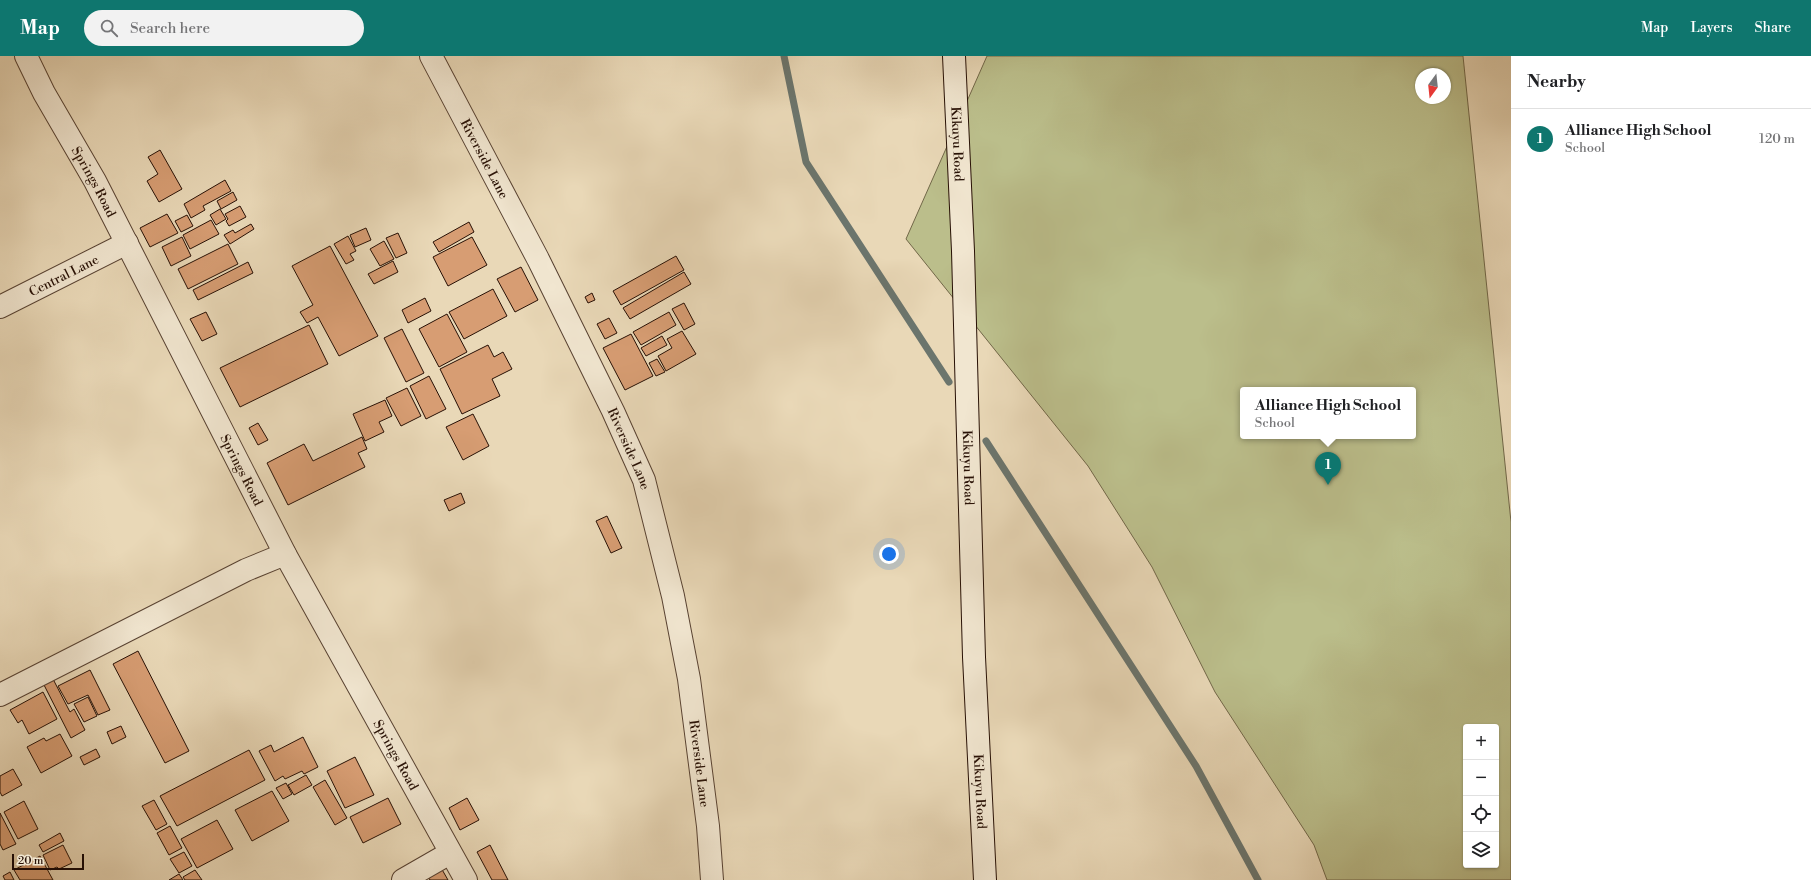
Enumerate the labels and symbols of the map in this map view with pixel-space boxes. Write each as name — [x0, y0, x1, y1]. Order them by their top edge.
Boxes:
north arrow — [1415, 68, 1451, 104]
street label: Kikuyu Road — [947, 106, 967, 182]
street label: Riverside Lane — [457, 116, 512, 202]
street label: Springs Road — [68, 144, 119, 221]
street label: Central Lane — [26, 251, 102, 300]
street label: Riverside Lane — [604, 405, 653, 492]
street label: Kikuyu Road — [959, 430, 977, 506]
street label: Springs Road — [216, 432, 266, 509]
pin: 1 — [1315, 452, 1341, 485]
your location — [879, 544, 899, 564]
street label: Springs Road — [370, 717, 422, 794]
street label: Riverside Lane — [685, 719, 713, 809]
street label: Kikuyu Road — [970, 754, 990, 830]
scale bar — [12, 852, 84, 871]

